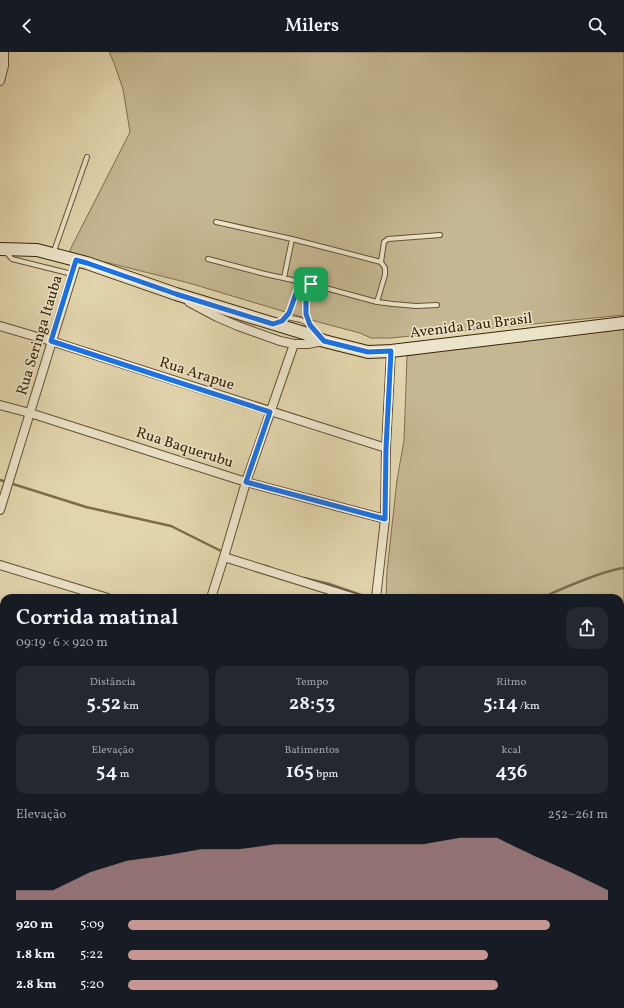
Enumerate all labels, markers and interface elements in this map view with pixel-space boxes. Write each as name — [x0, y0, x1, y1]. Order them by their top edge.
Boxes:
text: Milers — [285, 14, 339, 39]
icon: back — [16, 15, 38, 37]
icon: search — [586, 15, 608, 37]
pin — [294, 267, 328, 301]
street label: Rua Seringa Itauba — [12, 273, 69, 398]
icon: arrive — [300, 273, 322, 295]
street label: Avenida Pau Brasil — [409, 309, 534, 344]
street label: Rua Arapue — [156, 352, 237, 396]
street label: Rua Baquerubu — [133, 423, 236, 474]
text: Corrida matinal — [16, 603, 178, 634]
button: share — [566, 607, 608, 649]
text: 09:19 · 6 × 920 m — [16, 634, 108, 652]
text: Distância — [90, 675, 136, 690]
text: Tempo — [296, 675, 328, 690]
text: Ritmo — [496, 675, 526, 690]
text: 5.52 — [86, 690, 121, 718]
text: 28:53 — [289, 690, 335, 718]
text: 5:14 — [483, 690, 518, 718]
text: km — [121, 699, 139, 714]
text: /km — [518, 699, 540, 714]
text: Elevação — [91, 743, 134, 758]
text: Batimentos — [284, 743, 340, 758]
text: kcal — [502, 743, 521, 758]
text: 54 — [96, 758, 118, 786]
text: 165 — [286, 758, 314, 786]
text: 436 — [495, 758, 527, 786]
text: m — [118, 767, 129, 782]
text: bpm — [314, 767, 338, 782]
text: Elevação — [16, 806, 66, 824]
text: 252–261 m — [548, 806, 608, 824]
text: 920 m — [16, 916, 53, 934]
text: 5:09 — [80, 916, 104, 934]
text: 1.8 km — [16, 946, 55, 964]
text: 5:22 — [80, 946, 103, 964]
text: 2.8 km — [16, 976, 57, 994]
text: 5:20 — [80, 976, 104, 994]

